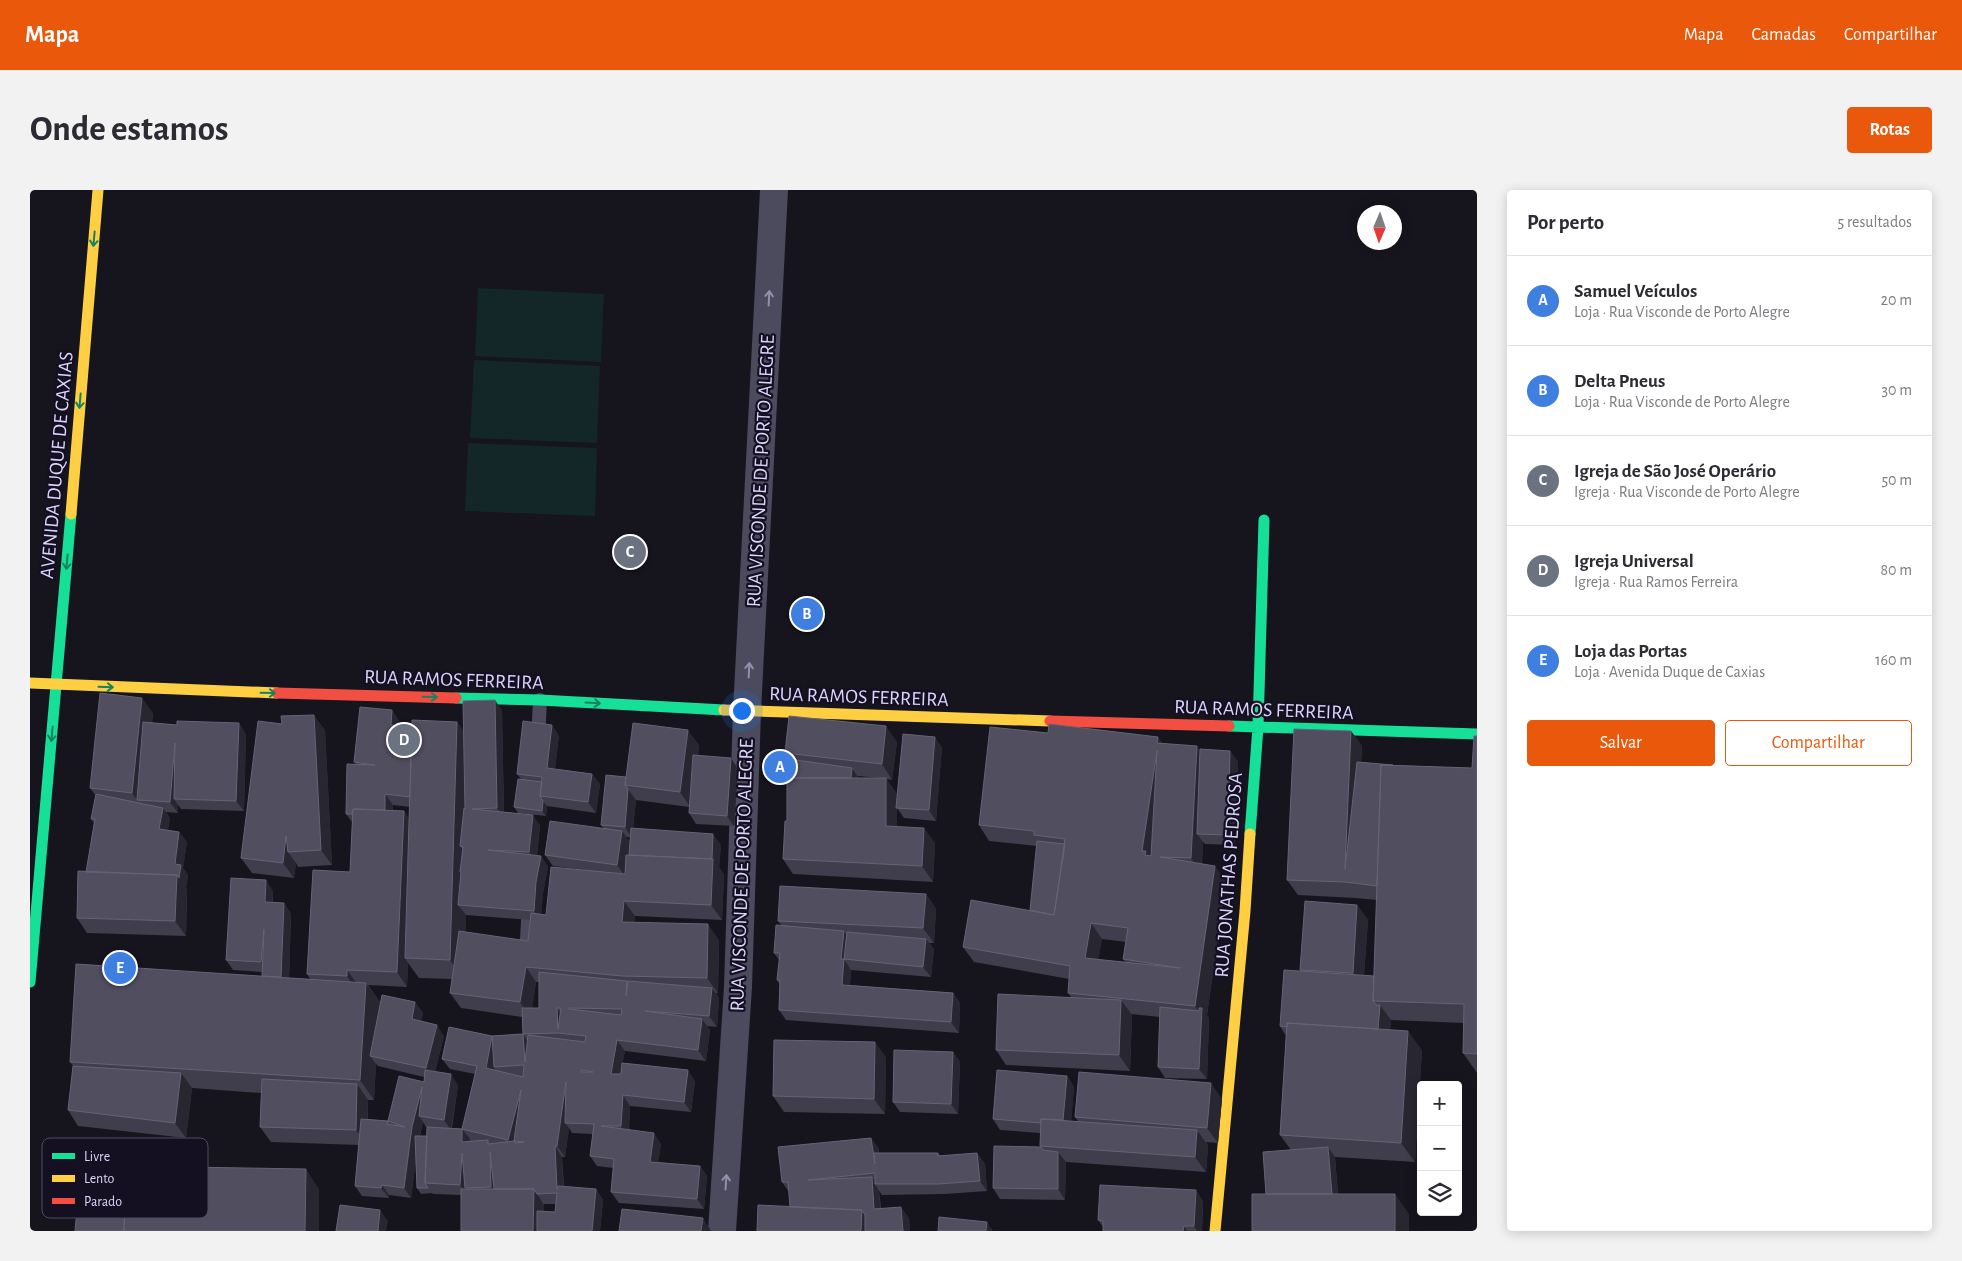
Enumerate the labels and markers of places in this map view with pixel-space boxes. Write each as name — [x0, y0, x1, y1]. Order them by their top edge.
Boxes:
pin: C — [614, 533, 646, 571]
pin: B — [791, 595, 823, 633]
pin: D — [388, 721, 420, 759]
pin: A — [764, 748, 796, 786]
pin: E — [104, 949, 136, 987]

